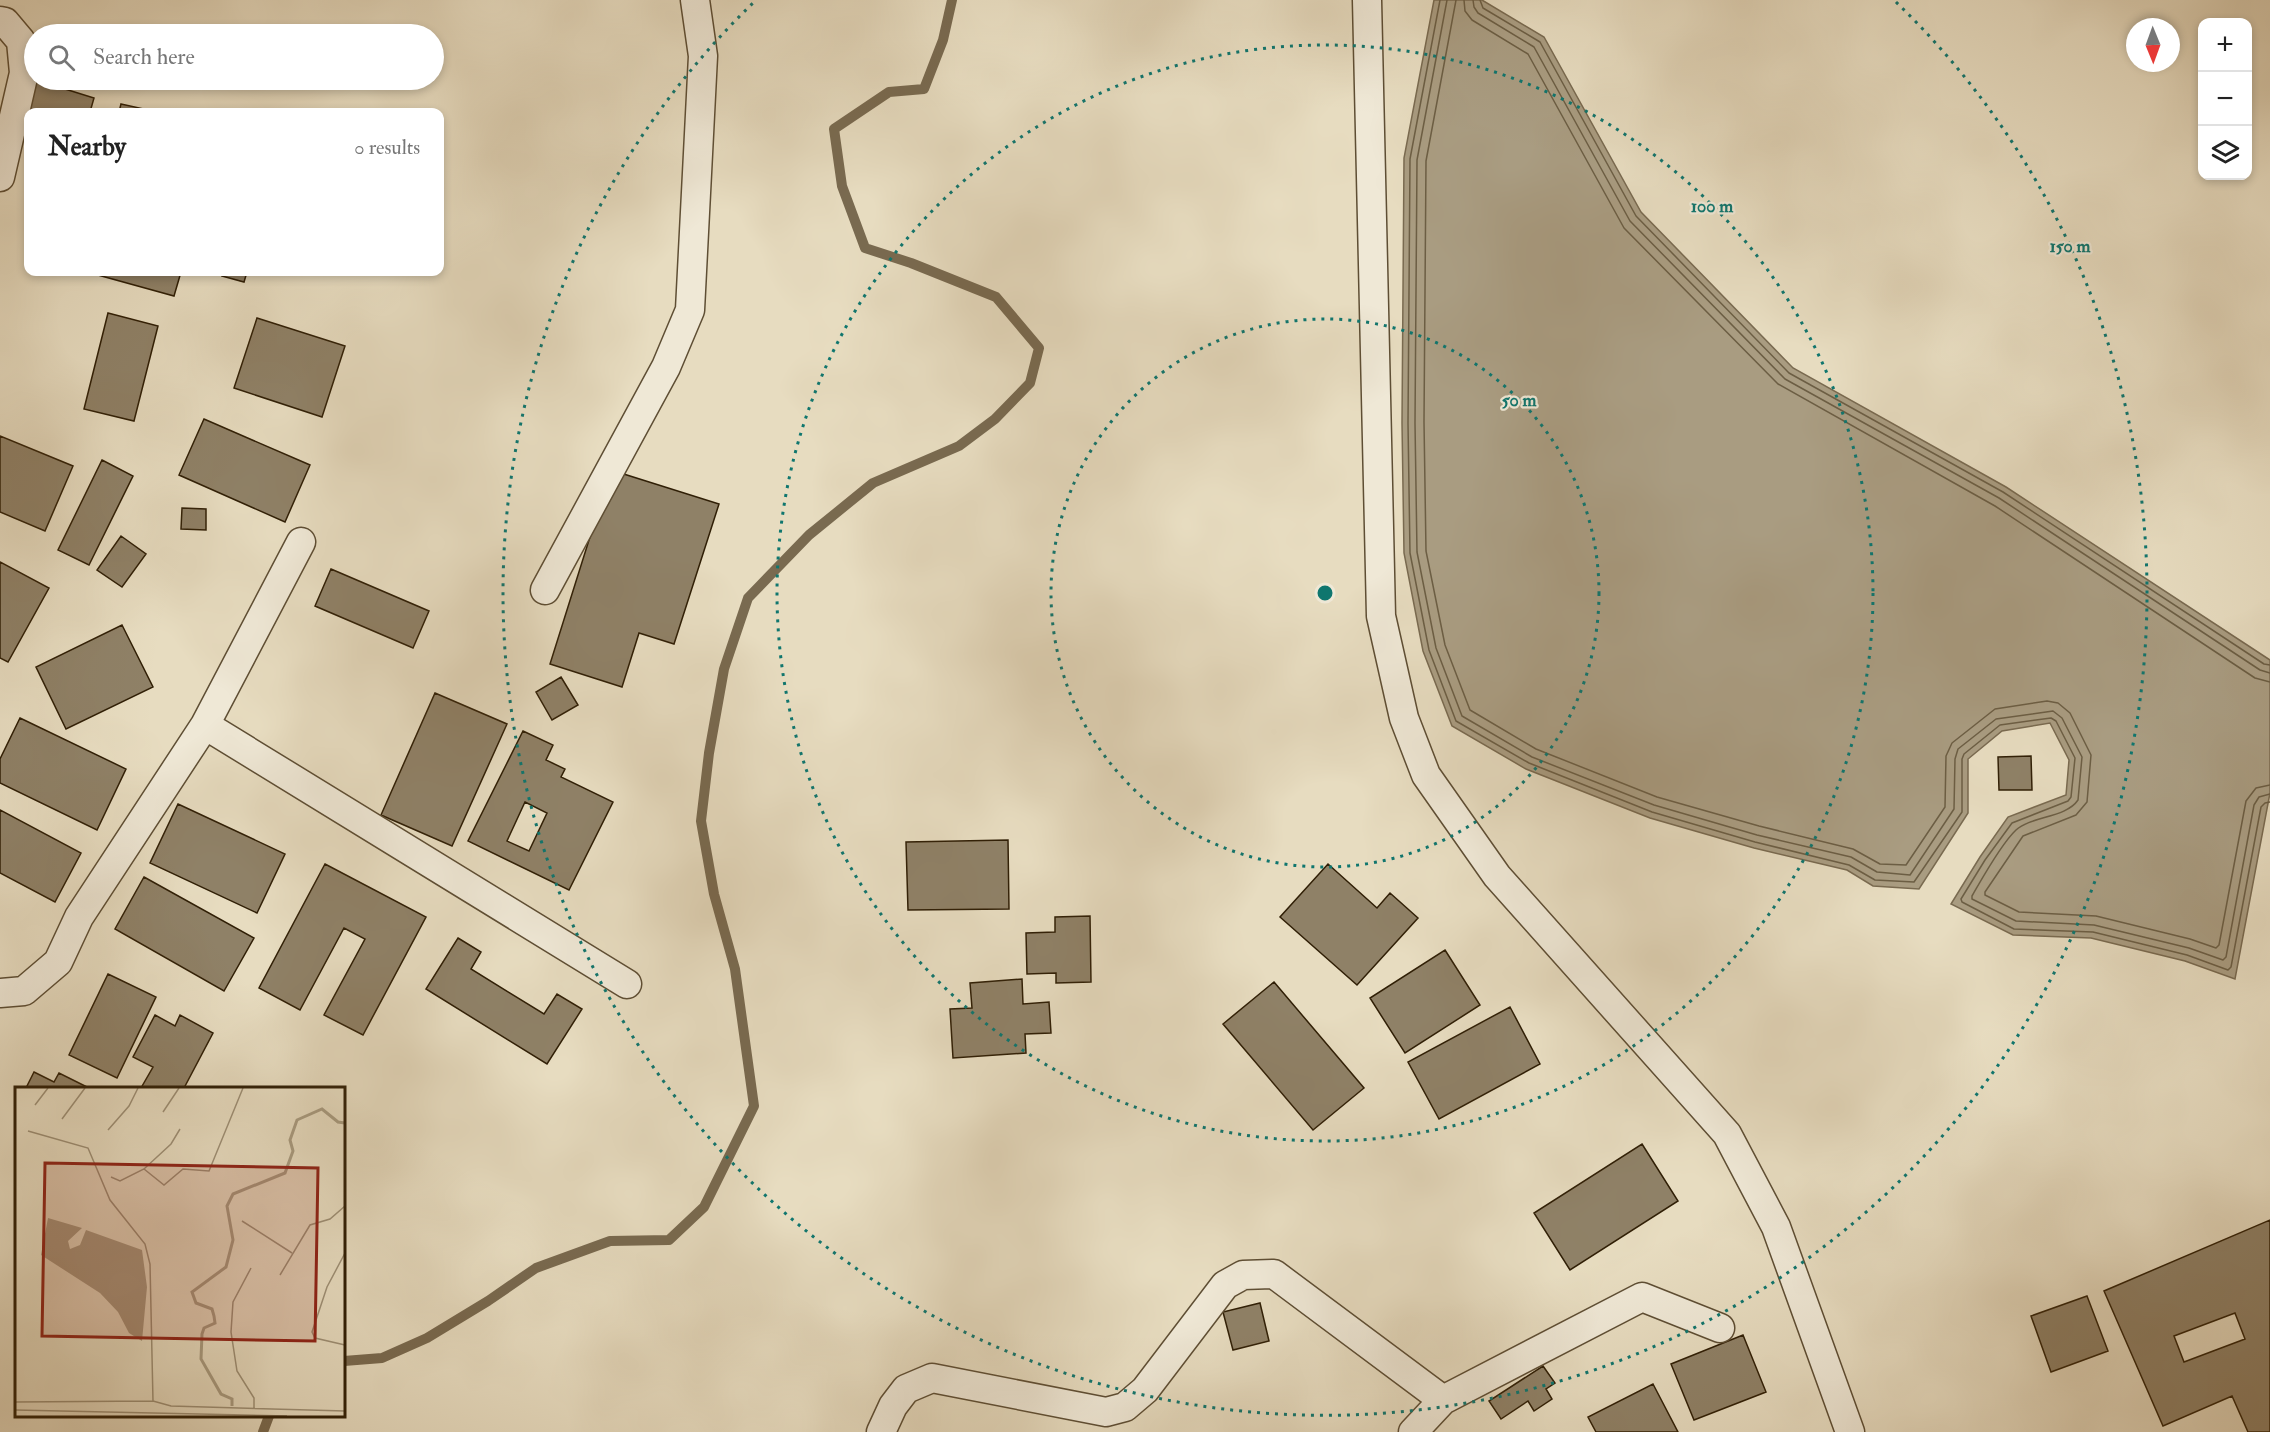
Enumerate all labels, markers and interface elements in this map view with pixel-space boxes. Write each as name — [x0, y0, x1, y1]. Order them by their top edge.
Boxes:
north arrow — [2126, 18, 2180, 72]
map controls — [2198, 18, 2252, 180]
button: + — [2198, 18, 2252, 72]
search box — [24, 24, 444, 90]
icon: search — [45, 41, 78, 74]
text: Search here — [93, 43, 195, 71]
button: − — [2198, 72, 2252, 126]
button: layers — [2198, 126, 2252, 180]
text: Nearby — [48, 131, 126, 163]
text: 0 results — [354, 135, 420, 160]
text: 100 m — [1691, 195, 1734, 218]
text: 150 m — [2049, 235, 2092, 258]
text: 50 m — [1502, 389, 1537, 412]
centre of rings — [1315, 583, 1335, 603]
inset map — [15, 1087, 345, 1417]

